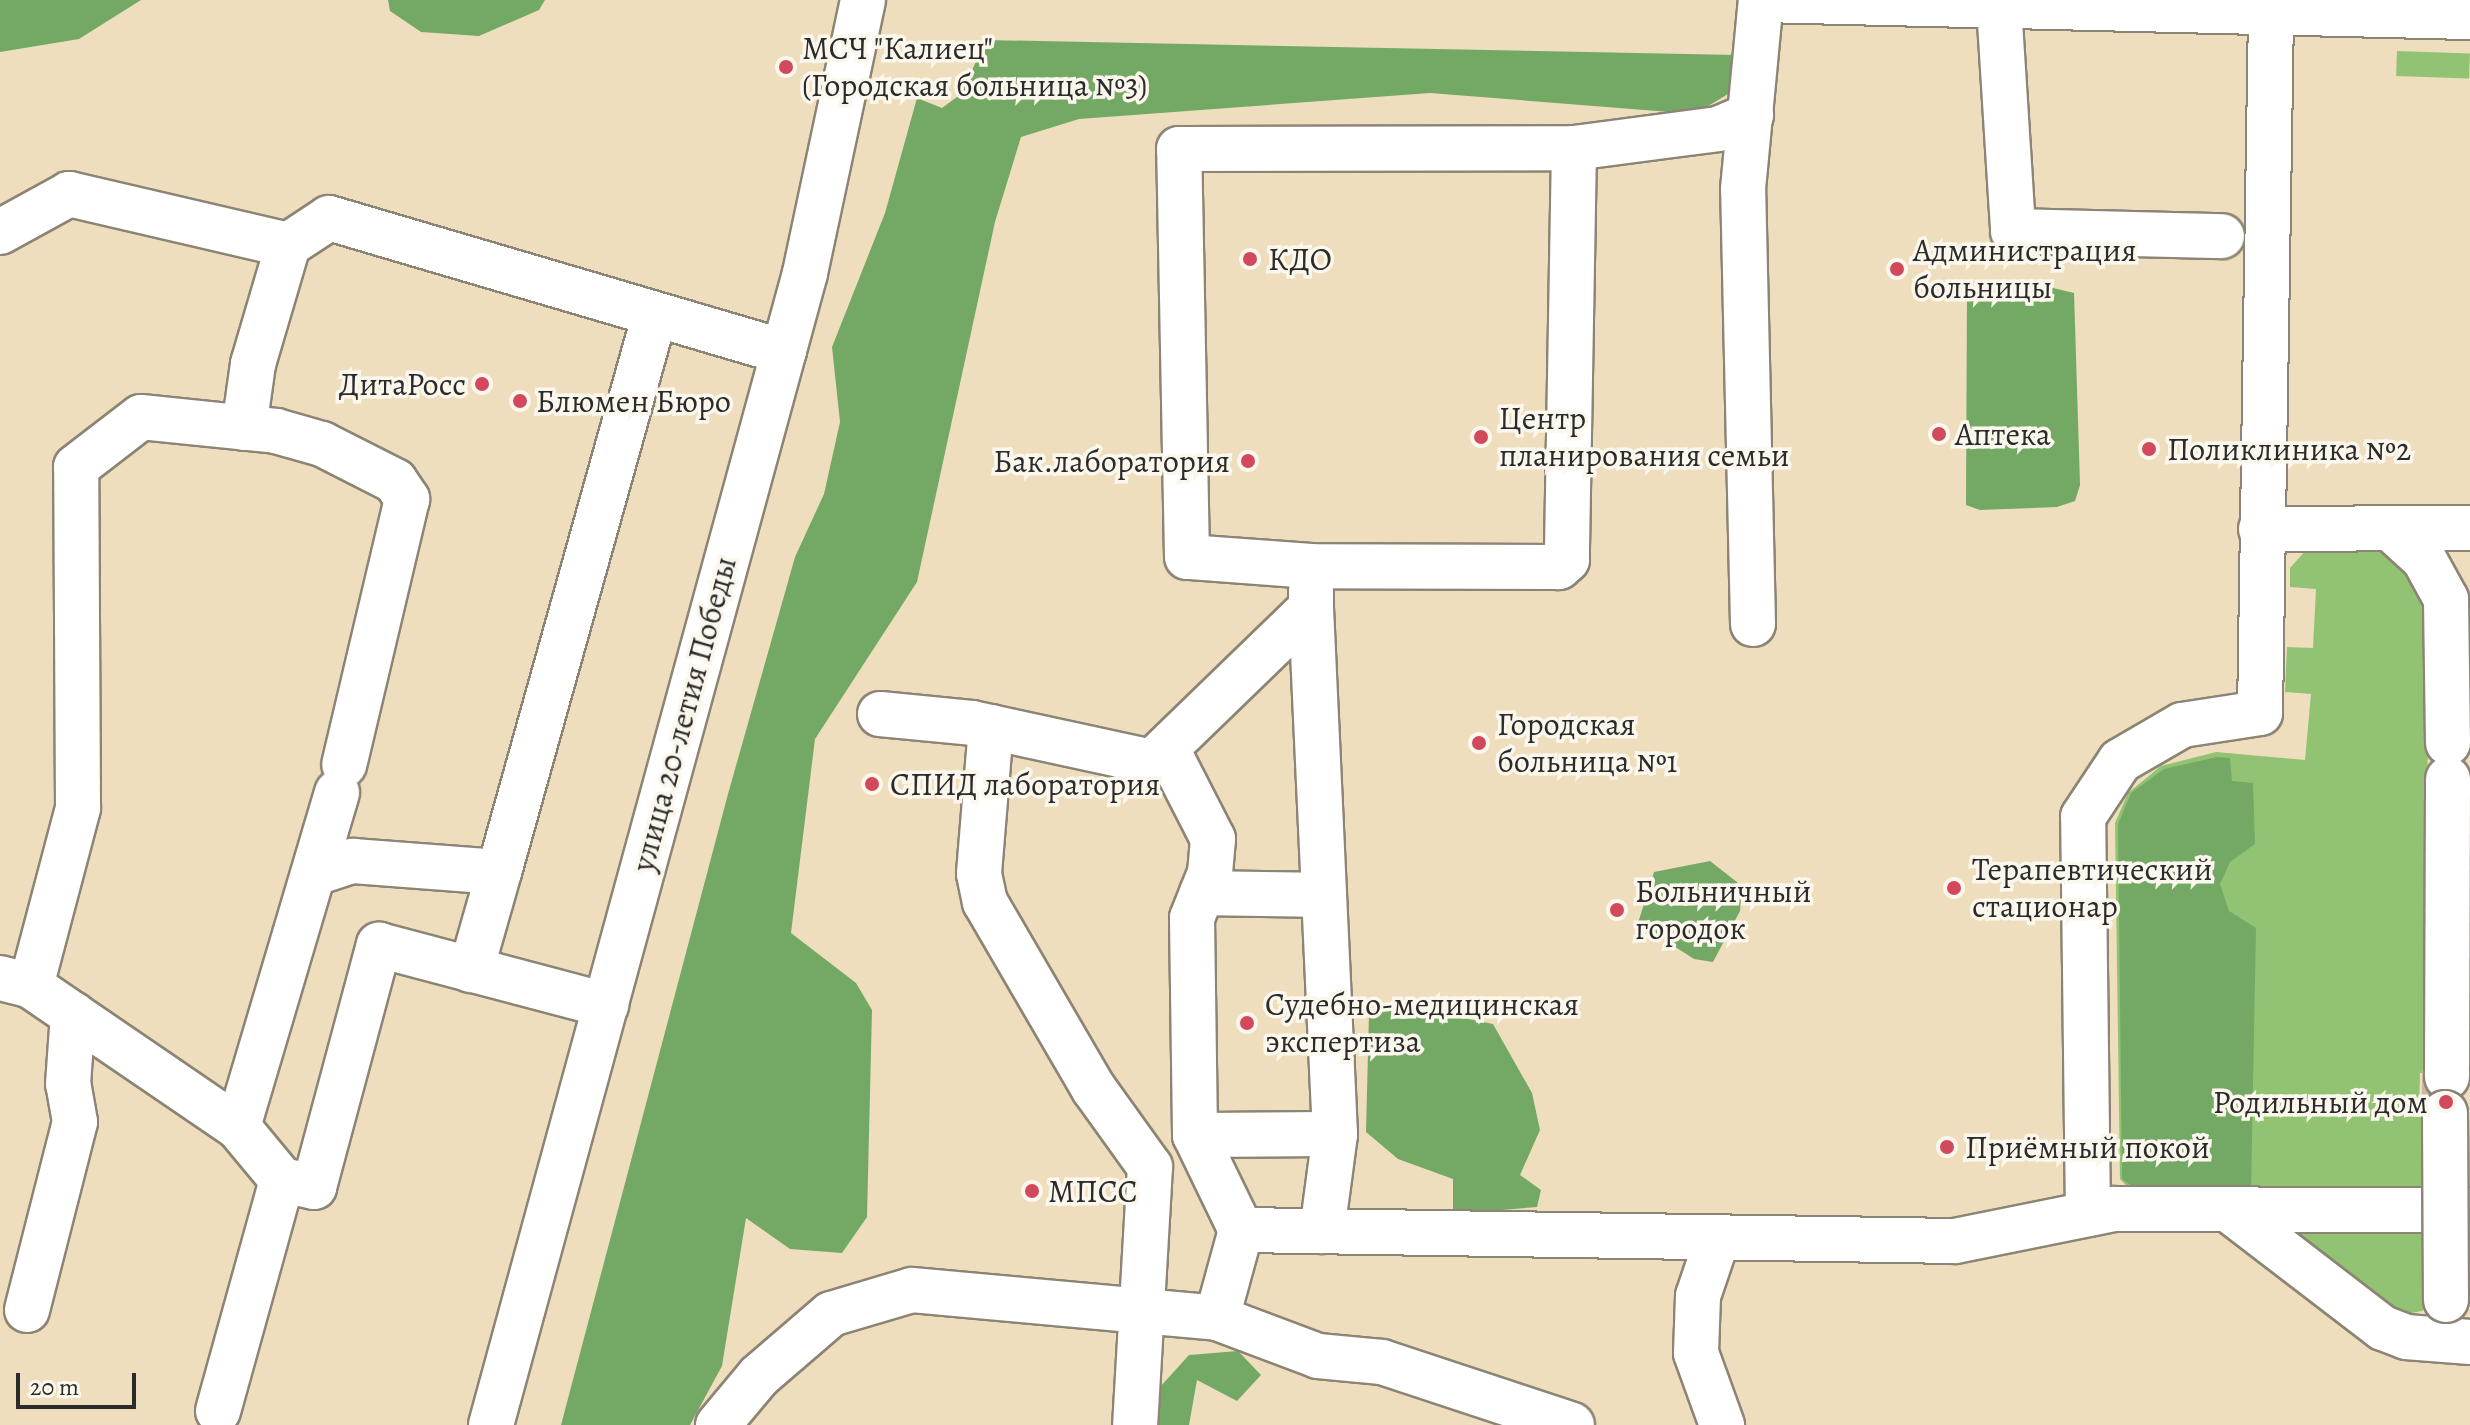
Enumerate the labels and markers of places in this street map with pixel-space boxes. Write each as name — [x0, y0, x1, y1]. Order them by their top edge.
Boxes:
place label: МСЧ "Калиец" (Городская больница №3) — [802, 30, 1147, 105]
marker: МСЧ "Калиец" (Городская больница №3) — [777, 58, 795, 76]
place label: Администрация больницы — [1913, 232, 2137, 307]
place label: КДО — [1268, 240, 1332, 278]
marker: КДО — [1239, 248, 1261, 270]
marker: Администрация больницы — [1888, 260, 1906, 278]
place label: ДитаРосс — [339, 365, 466, 403]
marker: ДитаРосс — [473, 375, 491, 393]
place label: Блюмен Бюро — [536, 382, 731, 420]
marker: Блюмен Бюро — [511, 392, 529, 410]
place label: Центр планирования семьи — [1499, 400, 1789, 475]
place label: Аптека — [1955, 415, 2051, 453]
marker: Аптека — [1930, 425, 1948, 443]
marker: Центр планирования семьи — [1470, 426, 1492, 448]
place label: Поликлиника №2 — [2167, 430, 2411, 468]
marker: Поликлиника №2 — [2138, 438, 2160, 460]
place label: Бак.лаборатория — [993, 442, 1230, 480]
marker: Бак.лаборатория — [1237, 450, 1259, 472]
place label: Городская больница №1 — [1497, 706, 1678, 781]
marker: Городская больница №1 — [1468, 732, 1490, 754]
place label: СПИД лаборатория — [890, 765, 1160, 803]
marker: СПИД лаборатория — [861, 773, 883, 795]
place label: Терапевтический стационар — [1972, 851, 2213, 926]
place label: Больничный городок — [1635, 873, 1812, 948]
marker: Терапевтический стационар — [1943, 877, 1965, 899]
marker: Больничный городок — [1606, 899, 1628, 921]
place label: Судебно-медицинская экспертиза — [1265, 986, 1579, 1061]
marker: Судебно-медицинская экспертиза — [1236, 1012, 1258, 1034]
place label: Родильный дом — [2213, 1083, 2428, 1121]
marker: Родильный дом — [2435, 1091, 2457, 1113]
place label: Приёмный покой — [1965, 1128, 2210, 1166]
marker: Приёмный покой — [1936, 1136, 1958, 1158]
place label: МПСС — [1048, 1172, 1138, 1210]
marker: МПСС — [1023, 1182, 1041, 1200]

